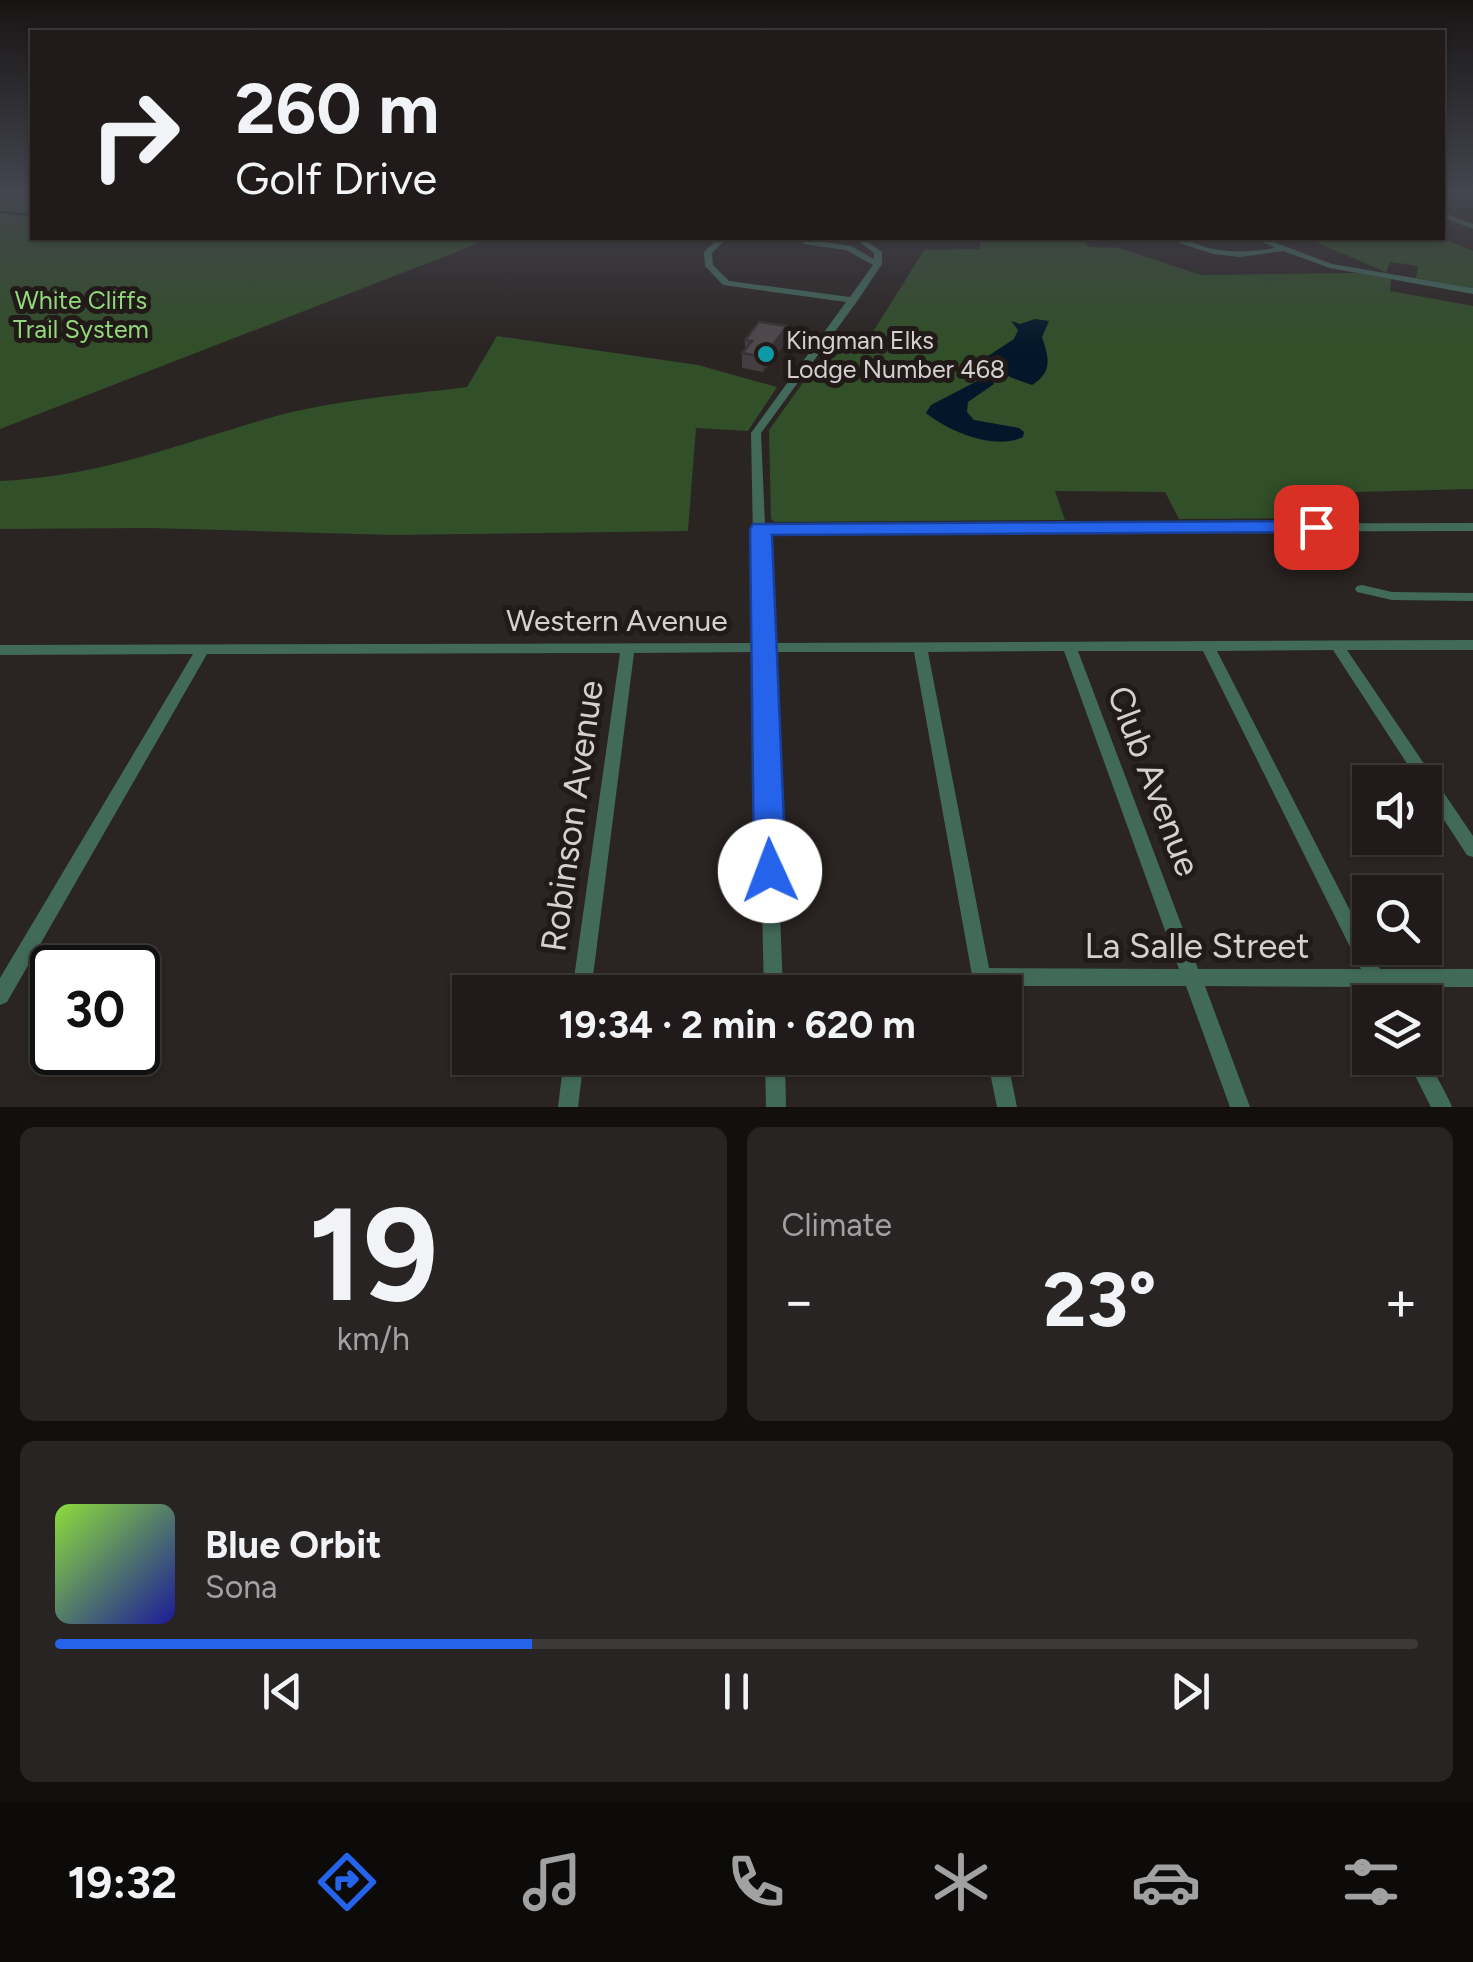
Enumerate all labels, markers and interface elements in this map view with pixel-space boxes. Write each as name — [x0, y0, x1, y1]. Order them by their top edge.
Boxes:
text: 260 m — [235, 66, 439, 151]
icon: right — [70, 70, 200, 200]
text: Golf Drive — [235, 151, 437, 205]
park label: White Cliffs Trail System — [13, 285, 149, 344]
place label: Kingman Elks Lodge Number 468 — [786, 325, 1005, 384]
marker: Kingman Elks Lodge Number 468 — [755, 343, 777, 365]
pin — [1274, 485, 1359, 570]
icon: arrive — [1289, 500, 1344, 555]
street label: Western Avenue — [506, 602, 728, 639]
street label: Robinson Avenue — [532, 678, 612, 954]
street label: Club Avenue — [1099, 680, 1209, 882]
map controls — [1352, 765, 1442, 1075]
button: sound — [1352, 765, 1442, 855]
position arrow — [718, 819, 822, 923]
button: search — [1352, 875, 1442, 965]
street label: La Salle Street — [1084, 925, 1310, 967]
speed limit sign: 30 — [30, 945, 160, 1075]
button: layers — [1352, 985, 1442, 1075]
text: 19:34 · 2 min · 620 m — [558, 1002, 916, 1048]
text: 19 — [308, 1177, 438, 1333]
text: Climate — [782, 1206, 892, 1244]
text: 23° — [1043, 1255, 1156, 1345]
text: − — [782, 1268, 816, 1334]
text: + — [1384, 1268, 1418, 1334]
text: km/h — [337, 1320, 410, 1358]
text: Blue Orbit — [205, 1522, 381, 1568]
text: Sona — [205, 1568, 277, 1606]
icon: previous — [255, 1664, 310, 1719]
icon: pause — [709, 1664, 764, 1719]
icon: next — [1163, 1664, 1218, 1719]
icon: directions — [312, 1847, 382, 1917]
icon: music — [517, 1847, 587, 1917]
icon: phone — [721, 1847, 791, 1917]
icon: climate — [926, 1847, 996, 1917]
icon: car — [1131, 1847, 1201, 1917]
icon: filters — [1336, 1847, 1406, 1917]
text: 19:32 — [67, 1855, 177, 1909]

